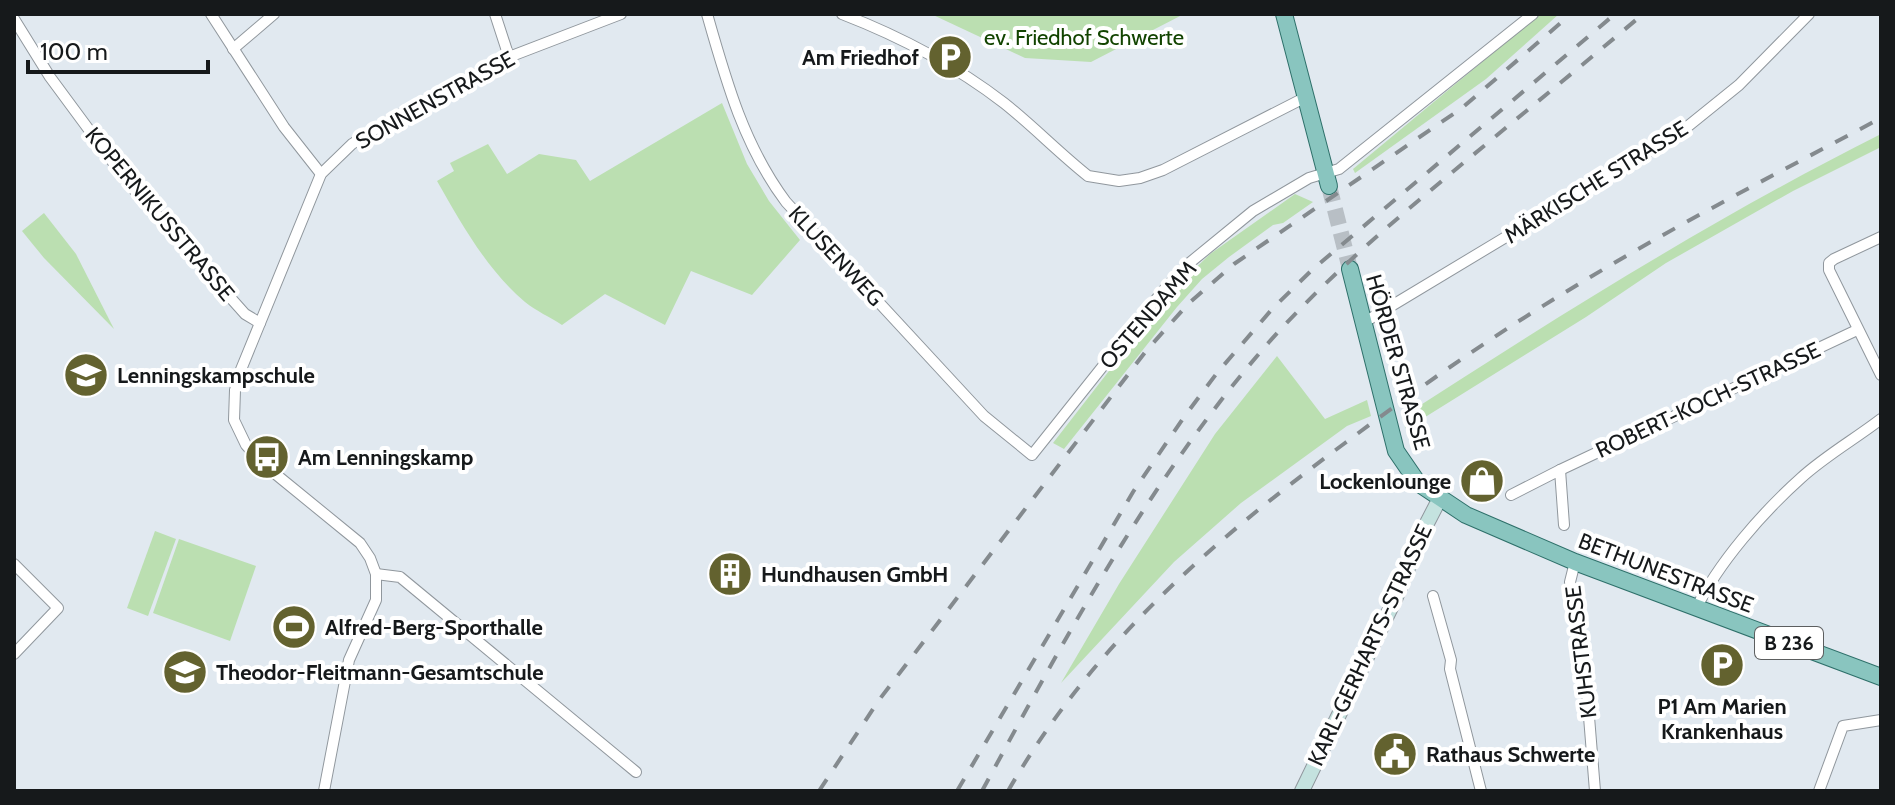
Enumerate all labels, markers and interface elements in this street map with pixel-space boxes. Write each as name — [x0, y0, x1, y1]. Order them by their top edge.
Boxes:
scale bar — [28, 24, 208, 74]
park label: ev. Friedhof Schwerte — [984, 24, 1184, 51]
parking icon: Am Friedhof — [926, 33, 974, 81]
text: 100 m — [40, 37, 108, 66]
place label: Am Friedhof — [802, 44, 920, 71]
street label: SONNENSTRASSE — [351, 45, 519, 155]
street label: MÄRKISCHE STRASSE — [1499, 115, 1693, 249]
street label: KOPERNIKUSSTRASSE — [79, 122, 241, 306]
street label: KLUSENWEG — [783, 200, 889, 312]
street label: OSTENDAMM — [1094, 256, 1202, 374]
street label: HÖRDER STRASSE — [1360, 271, 1436, 453]
street label: ROBERT-KOCH-STRASSE — [1591, 336, 1825, 464]
school or university icon: Lenningskampschule — [62, 351, 110, 399]
place label: Lenningskampschule — [117, 362, 315, 389]
bus stop icon: Am Lenningskamp — [243, 433, 291, 481]
place label: Am Lenningskamp — [298, 444, 473, 471]
shop icon: Lockenlounge — [1458, 457, 1506, 505]
place label: Lockenlounge — [1319, 468, 1451, 495]
street label: KARL-GERHARTS-STRASSE — [1302, 520, 1438, 770]
street label: BETHUNESTRASSE — [1575, 527, 1757, 619]
building icon: Hundhausen GmbH — [706, 550, 754, 598]
place label: Hundhausen GmbH — [761, 561, 948, 588]
street label: KUHSTRASSE — [1559, 584, 1603, 720]
sports icon: Alfred-Berg-Sporthalle — [270, 603, 318, 651]
place label: Alfred-Berg-Sporthalle — [325, 614, 543, 641]
road number: B 236 — [1755, 627, 1823, 659]
parking icon: P1 Am Marien Krankenhaus — [1698, 641, 1746, 689]
school or university icon: Theodor-Fleitmann-Gesamtschule — [161, 648, 209, 696]
place label: Theodor-Fleitmann-Gesamtschule — [216, 659, 544, 686]
place label: P1 Am Marien Krankenhaus — [1657, 693, 1787, 745]
public building icon: Rathaus Schwerte — [1371, 730, 1419, 778]
place label: Rathaus Schwerte — [1426, 741, 1595, 768]

